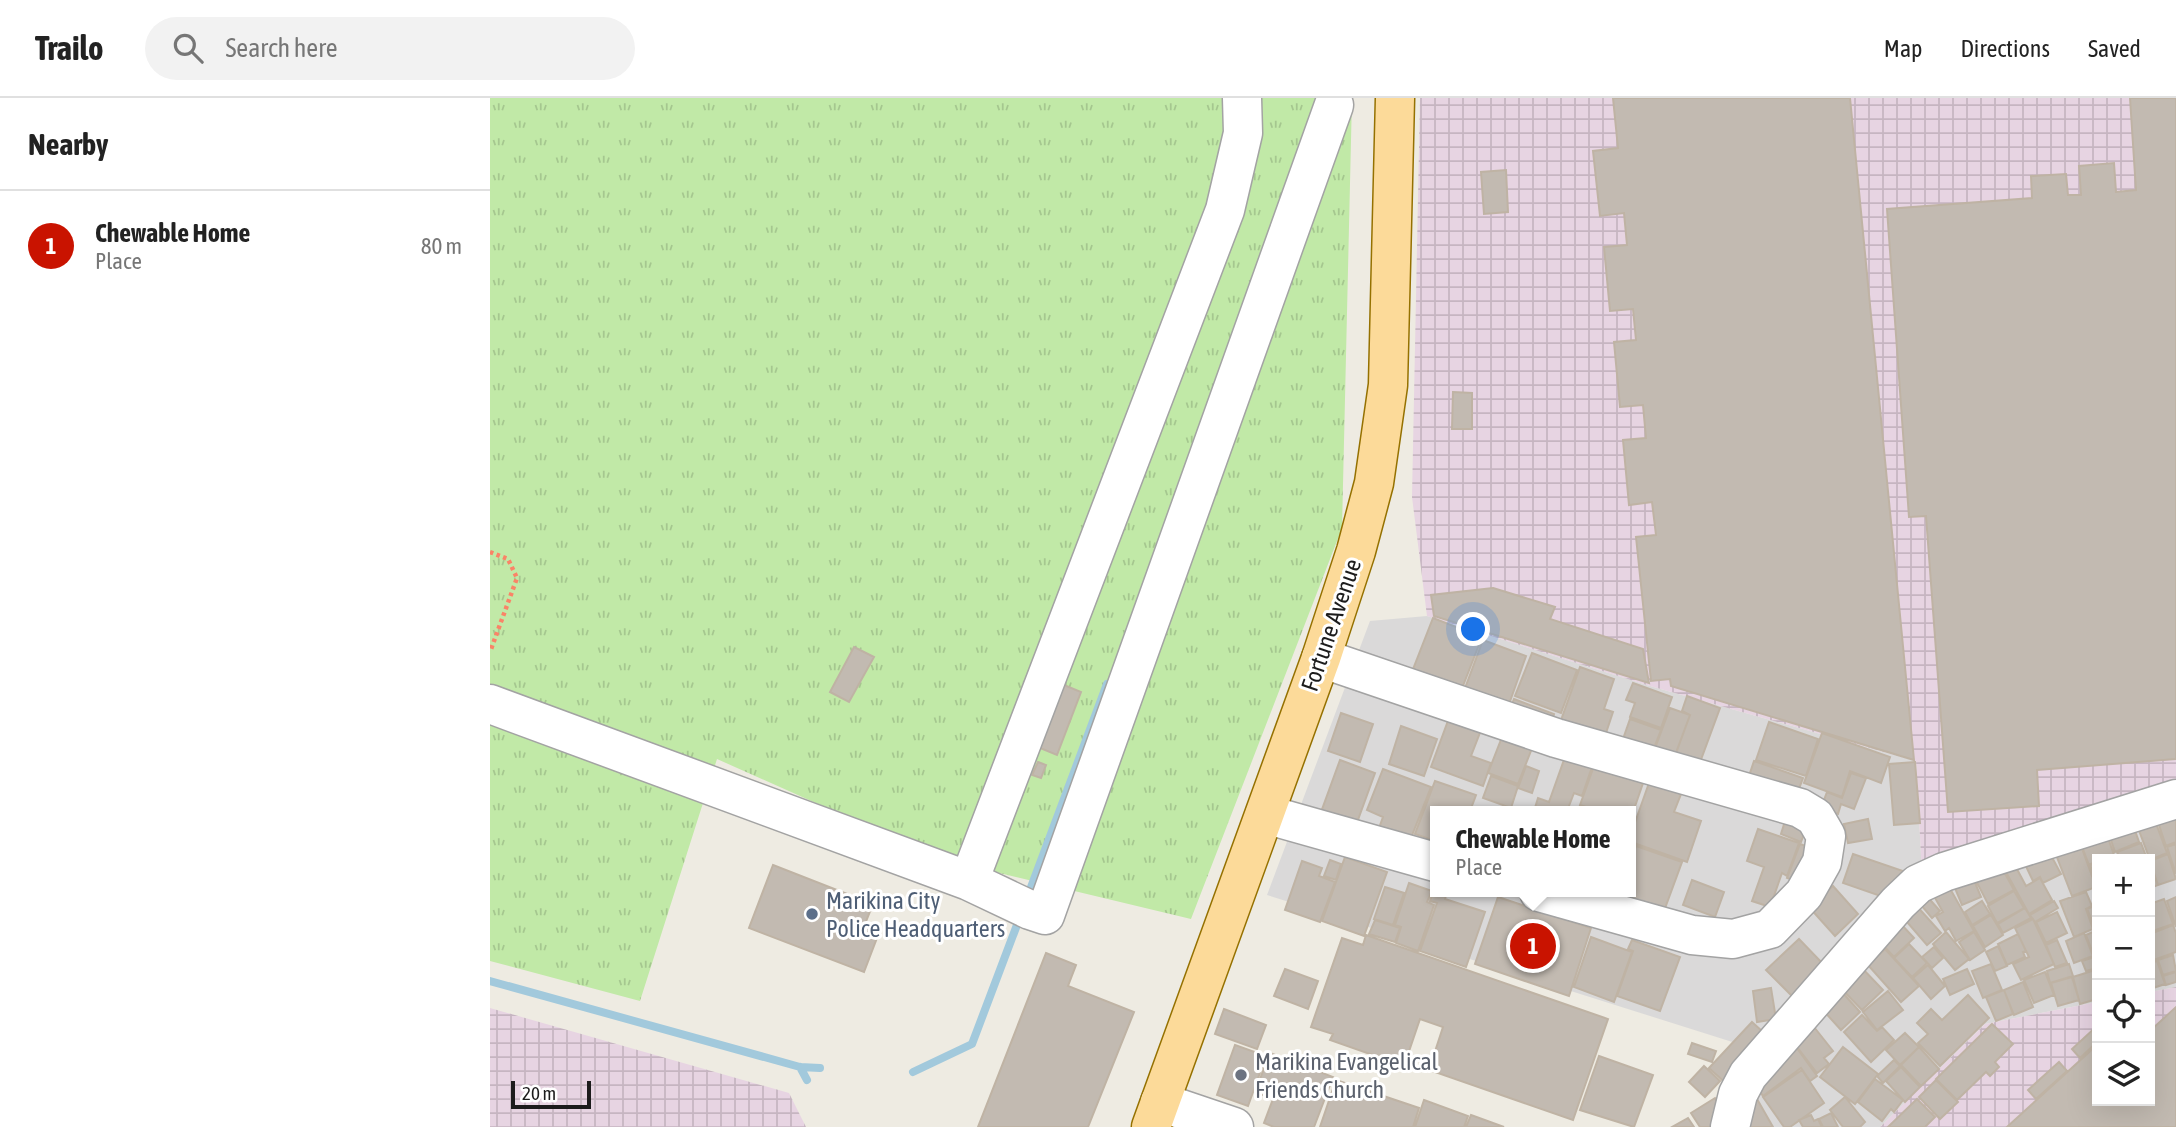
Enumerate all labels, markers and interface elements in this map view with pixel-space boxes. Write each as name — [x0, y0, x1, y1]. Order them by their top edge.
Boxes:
search box — [145, 17, 635, 80]
text: Trailo — [35, 29, 103, 67]
icon: search — [169, 29, 207, 67]
text: Search here — [225, 33, 338, 63]
text: Map — [1884, 35, 1922, 62]
text: Directions — [1960, 35, 2050, 62]
text: Saved — [2088, 35, 2141, 62]
text: Nearby — [28, 127, 108, 161]
text: Chewable Home — [95, 218, 250, 248]
text: 1 — [46, 233, 56, 259]
text: 80 m — [421, 233, 462, 259]
text: Place — [95, 248, 142, 274]
street label: Fortune Avenue — [1296, 555, 1366, 695]
your location — [1456, 612, 1490, 646]
popup — [1430, 806, 1636, 897]
text: Chewable Home — [1455, 824, 1611, 854]
text: Place — [1455, 854, 1502, 880]
map controls — [2092, 854, 2155, 1106]
button: + — [2092, 854, 2155, 917]
place label: Marikina City Police Headquarters — [826, 887, 1005, 942]
marker: Marikina City Police Headquarters — [804, 906, 820, 922]
button: − — [2092, 917, 2155, 980]
pin: 1 — [1510, 920, 1556, 972]
button: locate — [2092, 980, 2155, 1043]
button: layers — [2092, 1043, 2155, 1106]
place label: Marikina Evangelical Friends Church — [1255, 1048, 1439, 1103]
marker: Marikina Evangelical Friends Church — [1233, 1067, 1249, 1083]
scale bar — [511, 1078, 592, 1110]
text: 20 m — [522, 1082, 556, 1104]

